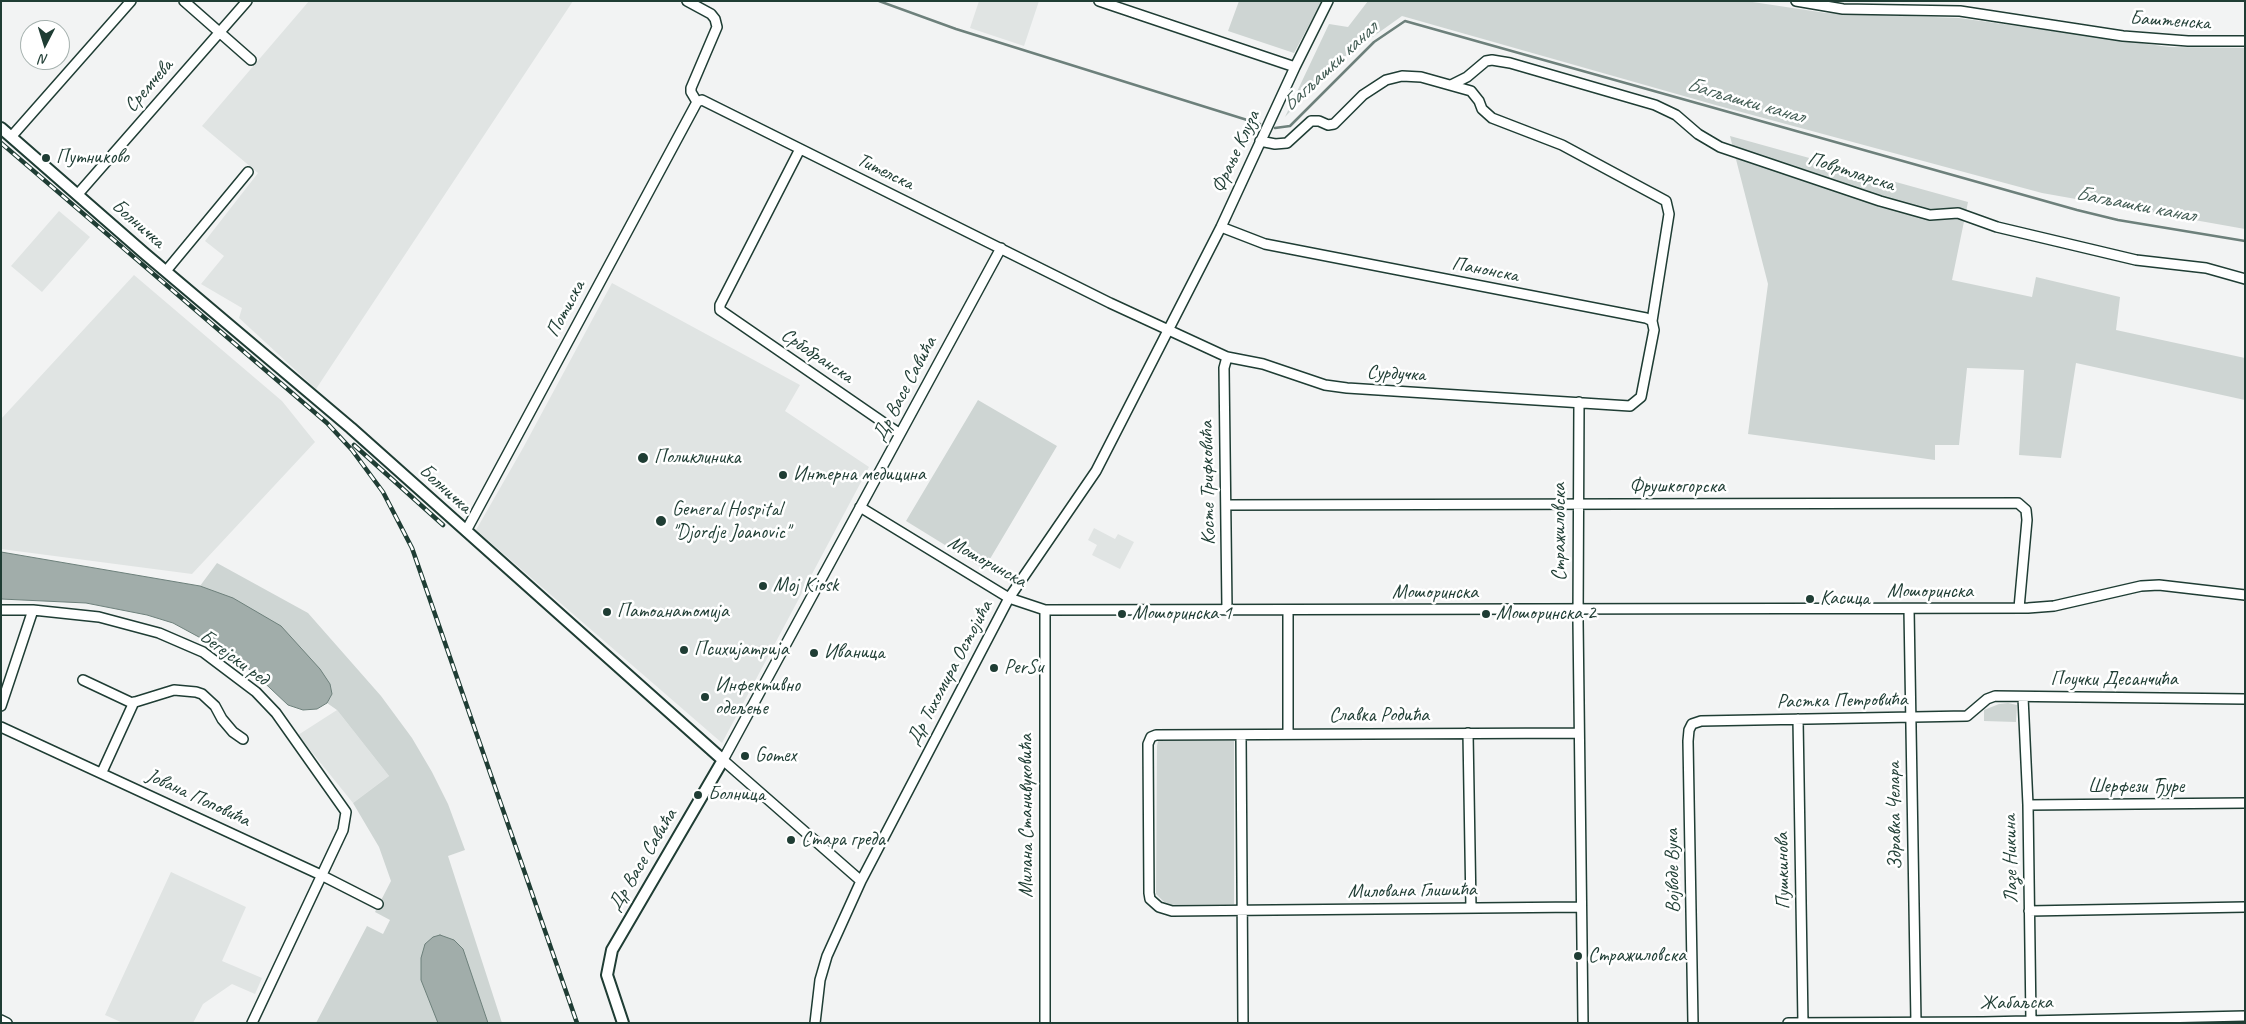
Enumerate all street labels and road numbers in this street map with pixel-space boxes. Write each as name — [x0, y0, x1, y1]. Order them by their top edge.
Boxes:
street label: Баштенска — [2129, 6, 2211, 36]
street label: Сремчева — [119, 55, 179, 117]
street label: Фрање Клуза — [1207, 107, 1265, 197]
street label: Повртларска — [1805, 147, 1897, 197]
street label: Тителска — [853, 148, 917, 196]
street label: Болничка — [106, 194, 170, 254]
street label: Панонска — [1450, 252, 1520, 288]
street label: Потиска — [541, 277, 591, 341]
street label: Србобранска — [776, 323, 858, 389]
street label: Др Васе Савића — [867, 333, 943, 445]
street label: Сурдучка — [1366, 360, 1426, 388]
street label: Косте Трифковића — [1195, 421, 1221, 545]
street label: Болничка — [414, 459, 476, 519]
street label: Фрушкогорска — [1629, 475, 1725, 499]
street label: Стражиловска — [1548, 483, 1572, 581]
street label: Мошоринска — [944, 531, 1030, 593]
street label: Мошоринска — [1887, 580, 1973, 604]
street label: Мошоринска — [1392, 581, 1478, 605]
street label: Др Тихомира Остојића — [902, 597, 998, 749]
street label: Бегејски ред — [195, 625, 273, 691]
street label: Поучки Десанчића — [2051, 668, 2177, 692]
street label: Растка Петровића — [1777, 688, 1907, 714]
street label: Славка Родића — [1329, 704, 1429, 728]
street label: Милана Станивуковића — [1015, 734, 1039, 898]
street label: Здравка Челара — [1882, 762, 1908, 870]
street label: Јована Поповића — [142, 764, 254, 832]
street label: Шерфези Ђуре — [2088, 775, 2184, 799]
street label: Др Васе Савића — [603, 805, 683, 915]
street label: Лазе Никина — [1998, 814, 2024, 904]
street label: Војводе Вука — [1660, 829, 1686, 913]
street label: Пушкинова — [1770, 832, 1796, 910]
street label: Милована Глишића — [1347, 878, 1477, 904]
street label: Жабаљска — [1979, 990, 2053, 1016]

